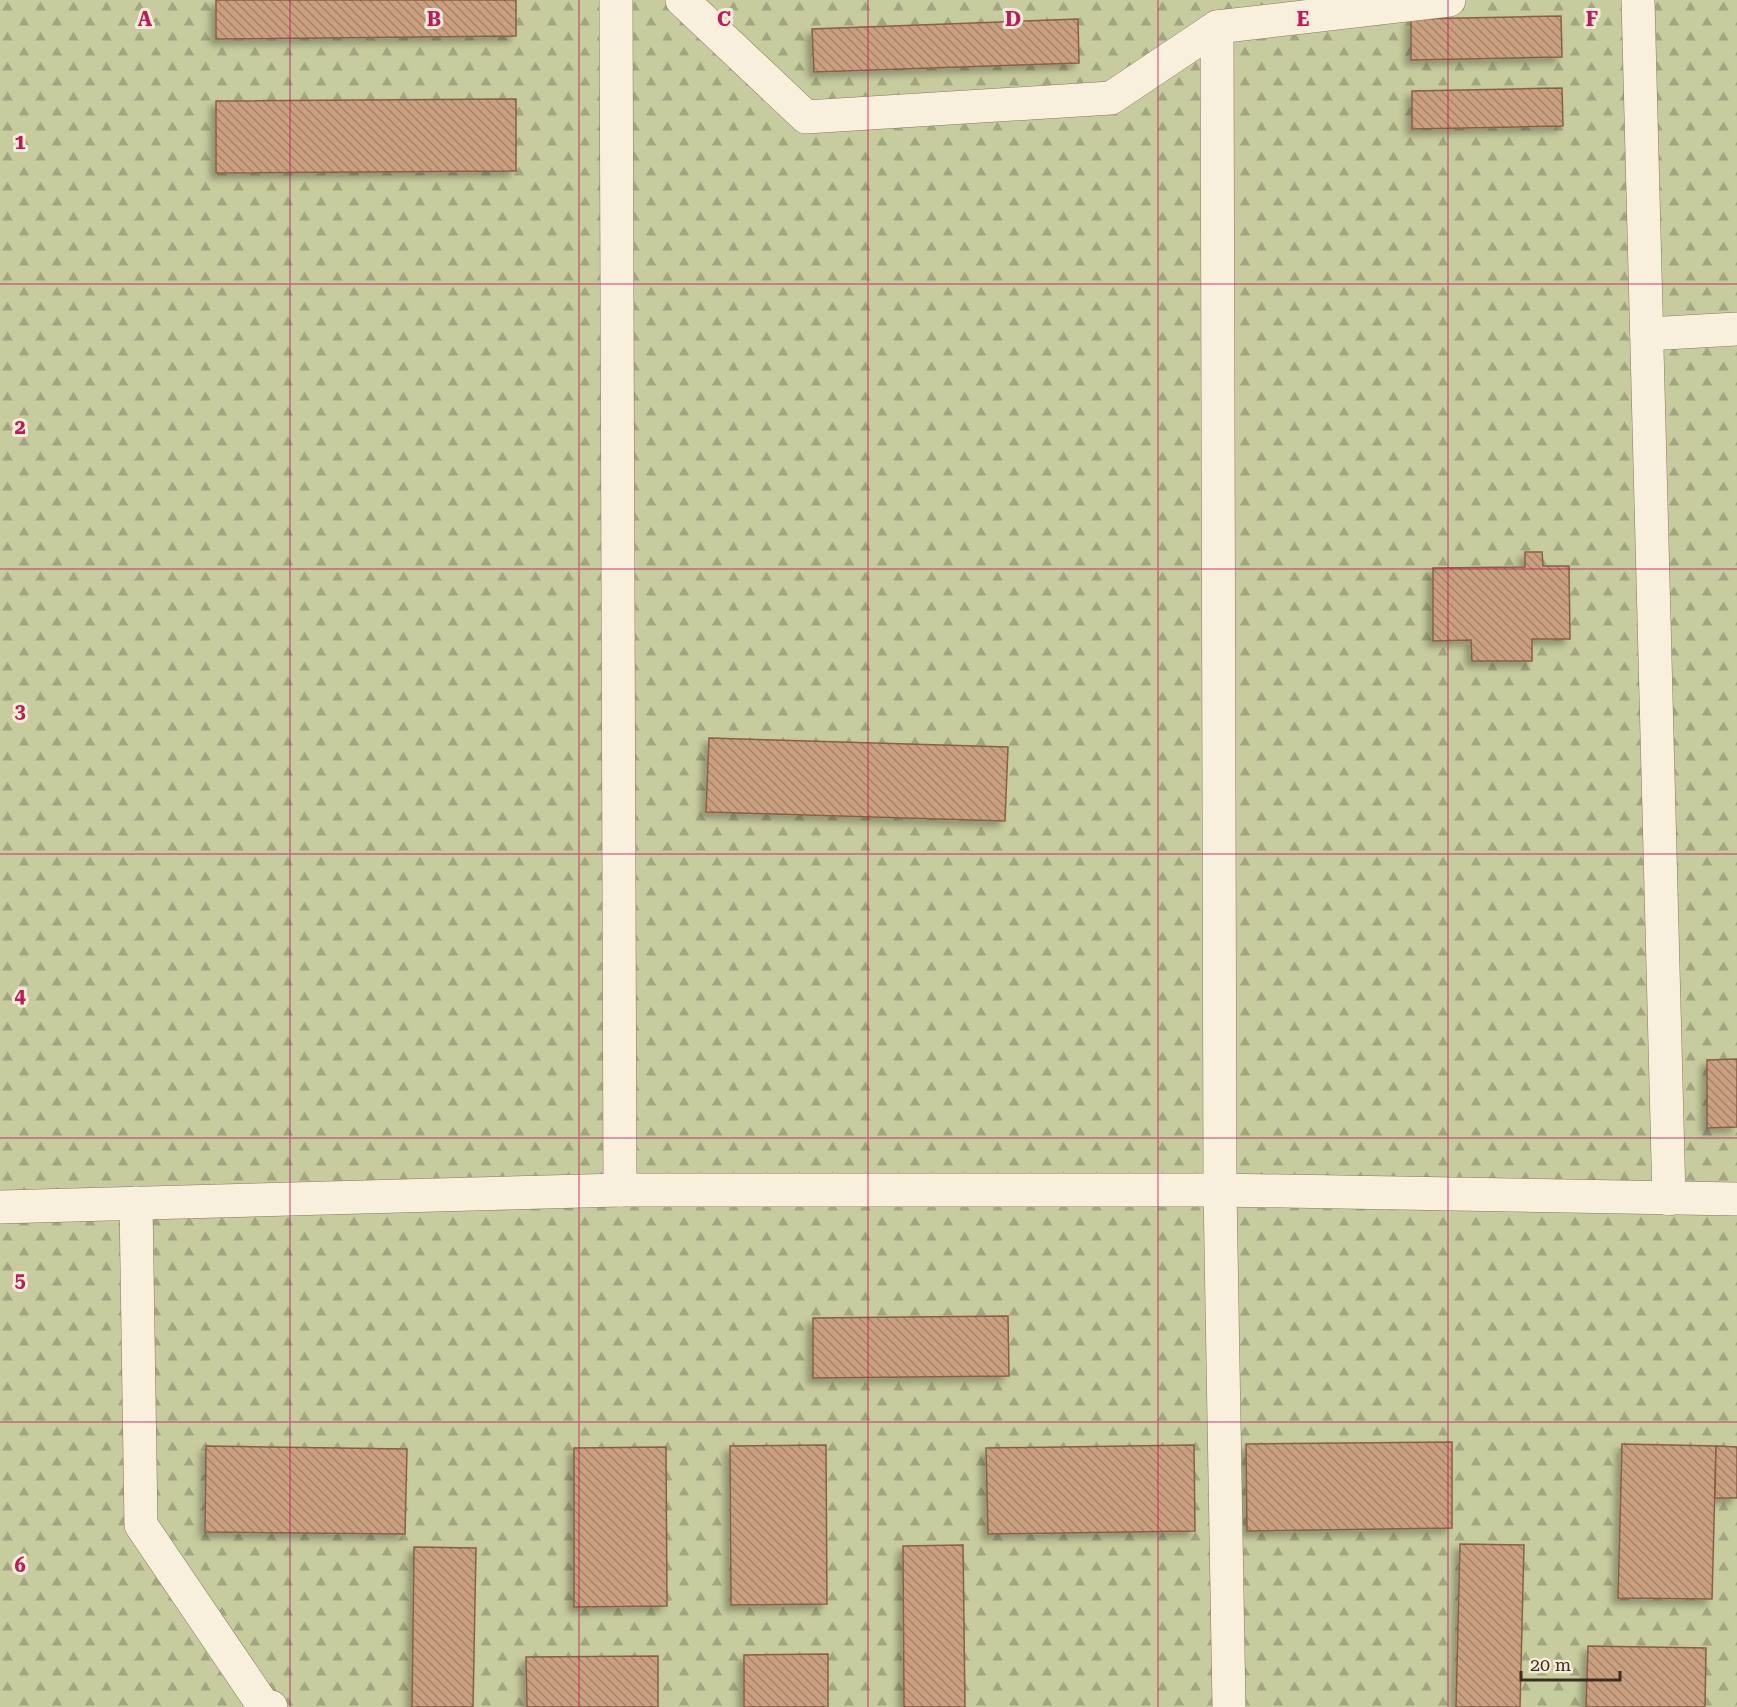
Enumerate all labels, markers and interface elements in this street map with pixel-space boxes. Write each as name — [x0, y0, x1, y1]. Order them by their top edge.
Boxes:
text: A — [138, 7, 153, 31]
text: B — [427, 7, 441, 31]
text: C — [717, 7, 731, 31]
text: D — [1005, 7, 1021, 31]
text: E — [1297, 7, 1310, 31]
text: F — [1586, 7, 1598, 31]
text: 1 — [14, 130, 26, 154]
text: 2 — [14, 415, 26, 439]
text: 3 — [14, 699, 26, 723]
text: 4 — [14, 984, 26, 1008]
text: 5 — [14, 1268, 26, 1292]
text: 6 — [14, 1553, 26, 1577]
scale bar — [1521, 1644, 1620, 1682]
text: 20 m — [1530, 1654, 1571, 1675]

